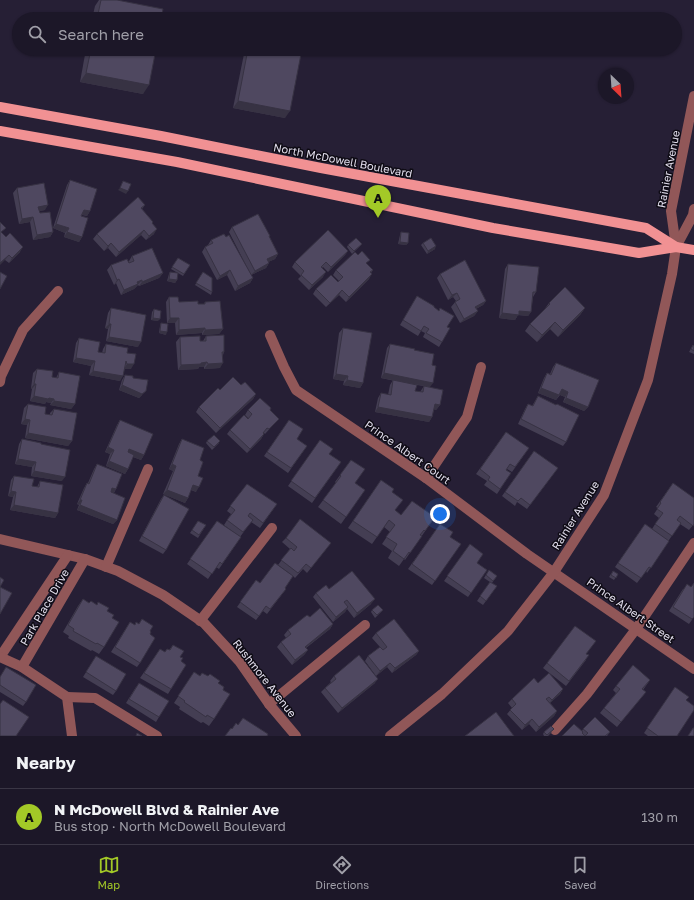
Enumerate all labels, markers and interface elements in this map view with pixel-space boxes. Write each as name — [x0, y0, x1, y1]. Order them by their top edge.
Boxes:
search box — [12, 12, 682, 56]
icon: search — [26, 23, 48, 45]
text: Search here — [58, 25, 144, 43]
north arrow — [598, 68, 634, 104]
street label: Rainier Avenue — [654, 129, 682, 209]
street label: North McDowell Boulevard — [272, 140, 414, 180]
pin: A — [365, 185, 391, 218]
street label: Prince Albert Court — [363, 418, 453, 486]
street label: Rainier Avenue — [549, 478, 601, 552]
your location — [430, 504, 450, 524]
street label: Park Place Drive — [17, 567, 71, 647]
street label: Prince Albert Street — [585, 575, 677, 645]
street label: Rushmore Avenue — [231, 637, 299, 719]
text: Nearby — [16, 752, 76, 773]
text: N McDowell Blvd & Rainier Ave — [54, 800, 279, 818]
text: A — [24, 809, 34, 825]
text: 130 m — [641, 809, 678, 825]
text: Bus stop · North McDowell Boulevard — [54, 818, 286, 834]
tab: Map — [98, 854, 120, 891]
tab: Directions — [315, 854, 369, 891]
tab: Saved — [564, 854, 596, 891]

